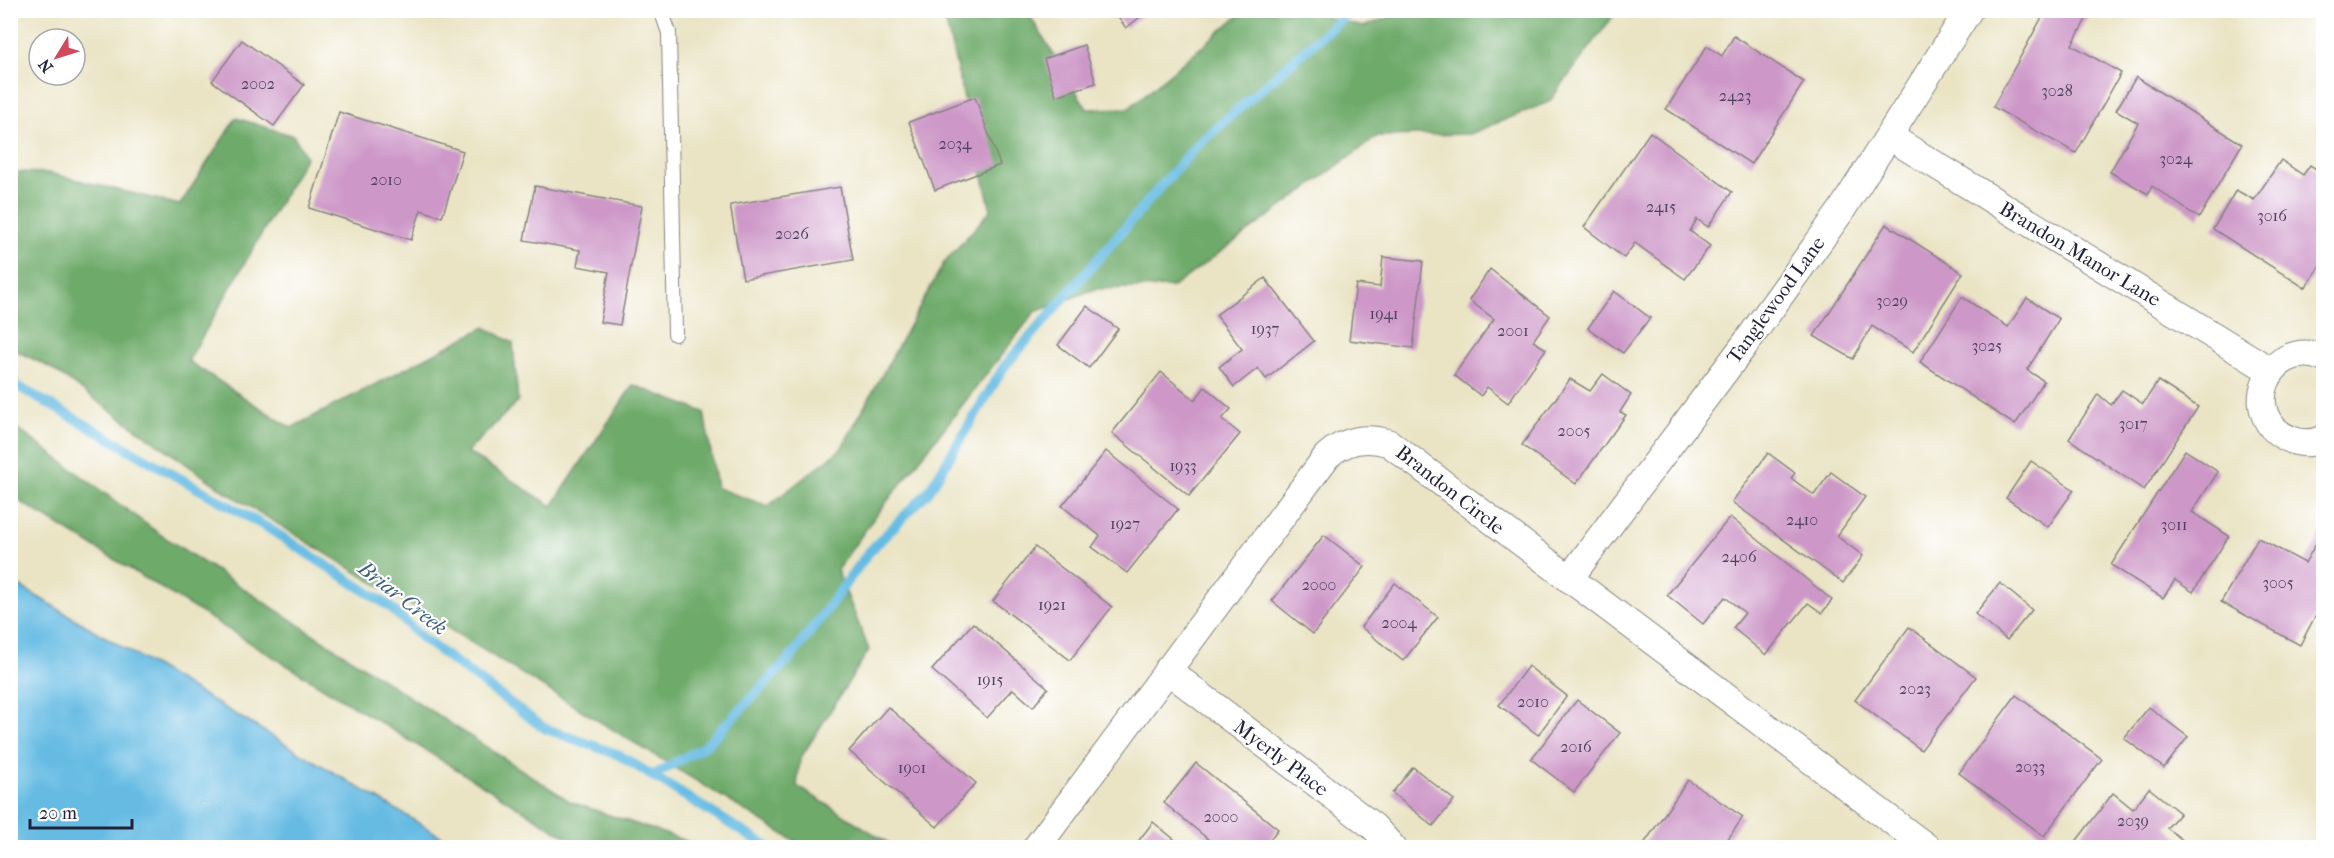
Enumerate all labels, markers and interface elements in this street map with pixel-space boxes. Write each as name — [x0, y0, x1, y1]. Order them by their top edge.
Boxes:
north arrow — [27, 27, 87, 87]
text: N — [34, 55, 57, 77]
house number: 2002 — [241, 74, 275, 93]
house number: 3028 — [2041, 81, 2073, 100]
house number: 2423 — [1719, 86, 1751, 105]
house number: 2034 — [938, 134, 972, 153]
house number: 3024 — [2159, 149, 2193, 168]
house number: 2010 — [370, 170, 402, 189]
house number: 2415 — [1646, 197, 1676, 216]
street label: Brandon Manor Lane — [1995, 197, 2165, 311]
house number: 3016 — [2257, 206, 2287, 225]
house number: 2026 — [775, 224, 809, 243]
street label: Tanglewood Lane — [1722, 232, 1830, 368]
house number: 3029 — [1876, 291, 1908, 310]
house number: 1941 — [1369, 304, 1399, 323]
house number: 1937 — [1251, 319, 1279, 338]
house number: 2001 — [1497, 321, 1529, 340]
house number: 3025 — [1972, 336, 2002, 355]
house number: 3017 — [2119, 414, 2148, 433]
house number: 2005 — [1558, 421, 1590, 440]
street label: Brandon Circle — [1391, 441, 1509, 539]
house number: 1933 — [1169, 456, 1197, 475]
house number: 2410 — [1786, 510, 1818, 529]
house number: 1927 — [1110, 514, 1140, 533]
house number: 3011 — [2161, 515, 2187, 534]
house number: 2406 — [1721, 547, 1757, 566]
water label: Briar Creek — [353, 555, 452, 640]
house number: 3005 — [2262, 573, 2294, 592]
house number: 2000 — [1302, 575, 1336, 594]
house number: 1921 — [1038, 595, 1066, 614]
house number: 2004 — [1381, 613, 1417, 632]
house number: 1915 — [977, 670, 1003, 689]
house number: 2023 — [1899, 679, 1931, 698]
house number: 2010 — [1517, 692, 1549, 711]
street label: Myerly Place — [1229, 715, 1333, 801]
house number: 2016 — [1560, 737, 1592, 756]
house number: 2033 — [2015, 757, 2045, 776]
house number: 1901 — [898, 758, 926, 777]
scale bar — [30, 792, 132, 830]
text: 20 m — [39, 803, 77, 824]
house number: 2000 — [1204, 807, 1238, 826]
house number: 2039 — [2117, 811, 2149, 830]

